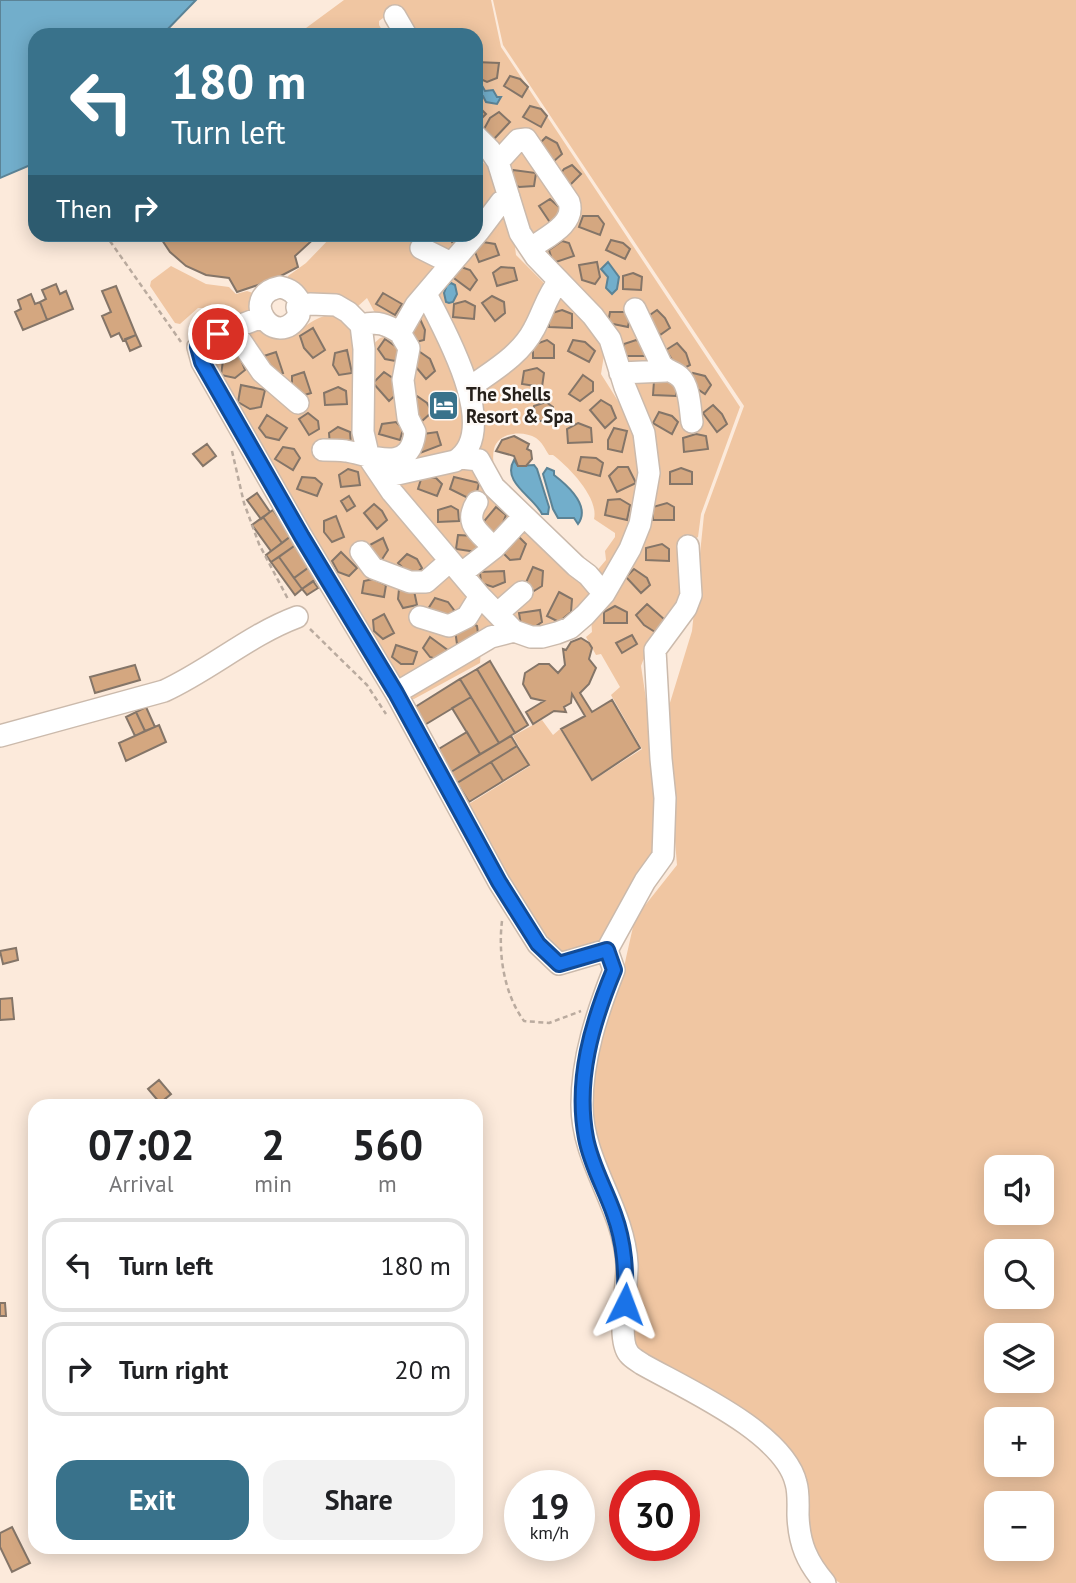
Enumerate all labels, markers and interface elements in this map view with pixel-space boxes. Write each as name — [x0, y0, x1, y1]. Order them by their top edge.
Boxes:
text: 180 m — [171, 49, 306, 113]
icon: left — [56, 56, 147, 147]
text: Turn left — [171, 111, 286, 153]
icon: right — [126, 189, 164, 227]
text: Then — [56, 192, 112, 225]
pin — [188, 304, 248, 364]
icon: arrive — [199, 315, 237, 353]
place label: The Shells Resort & Spa — [466, 382, 573, 428]
hotel icon: The Shells Resort & Spa — [426, 388, 460, 422]
text: 07:02 — [88, 1117, 194, 1172]
text: 2 — [261, 1117, 285, 1172]
text: 560 — [352, 1117, 423, 1172]
map controls — [984, 1155, 1054, 1561]
button: sound — [984, 1155, 1054, 1225]
text: Arrival — [109, 1169, 173, 1198]
text: min — [254, 1169, 292, 1198]
text: m — [378, 1169, 397, 1198]
button: search — [984, 1239, 1054, 1309]
icon: left — [60, 1246, 98, 1284]
text: Turn left — [119, 1249, 213, 1282]
text: 180 m — [380, 1249, 451, 1282]
position arrow — [588, 1267, 662, 1341]
button: layers — [984, 1323, 1054, 1393]
icon: right — [60, 1350, 98, 1388]
text: Turn right — [119, 1353, 228, 1386]
text: 20 m — [395, 1353, 451, 1386]
button: + — [984, 1407, 1054, 1477]
button: Exit — [56, 1460, 249, 1540]
button: Share — [263, 1460, 455, 1540]
speed limit sign: 30 — [609, 1470, 700, 1561]
text: 19 — [530, 1483, 569, 1529]
button: − — [984, 1491, 1054, 1561]
text: km/h — [530, 1521, 569, 1544]

